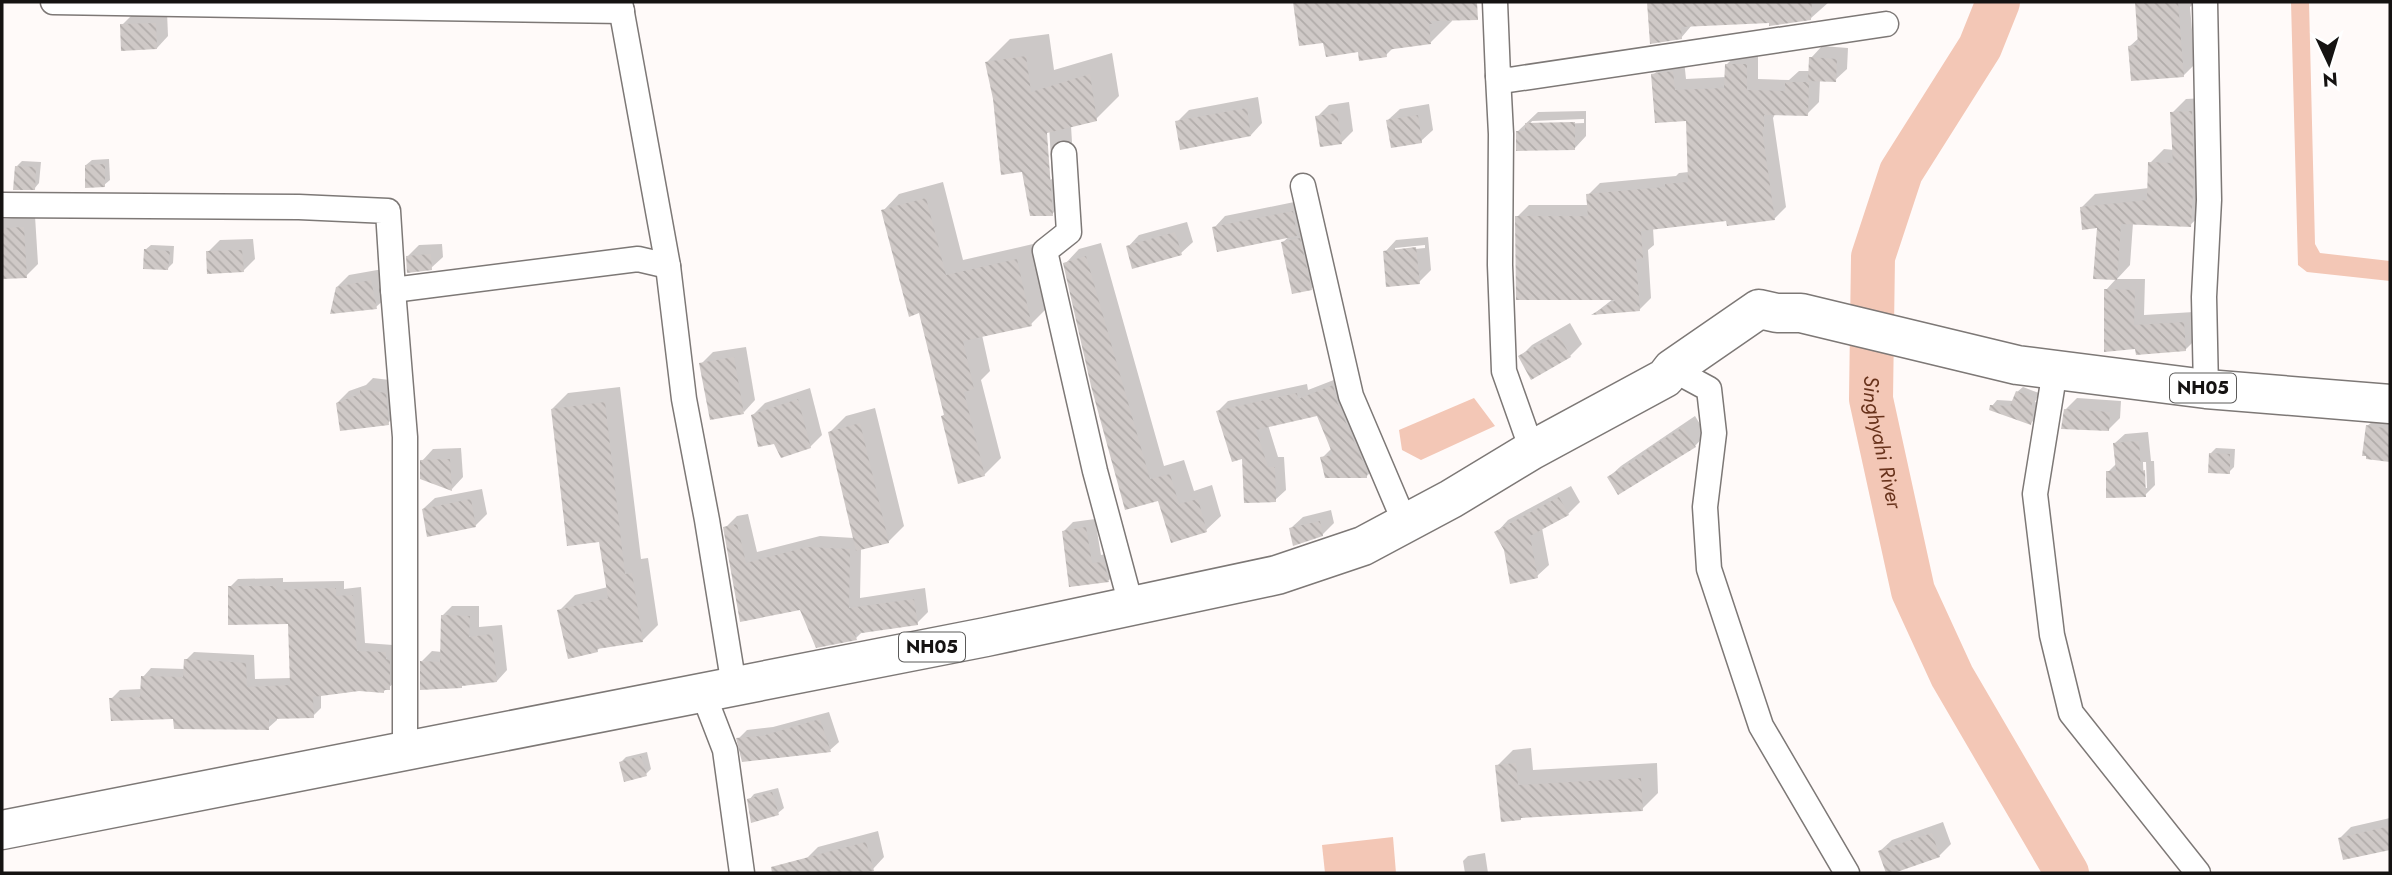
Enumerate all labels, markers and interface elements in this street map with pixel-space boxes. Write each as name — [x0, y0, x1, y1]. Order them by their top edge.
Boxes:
north arrow — [2294, 28, 2364, 98]
text: N — [2322, 65, 2339, 93]
road number: NH05 — [2170, 374, 2236, 402]
water label: Singhyahi River — [1856, 375, 1910, 512]
road number: NH05 — [899, 632, 965, 662]

